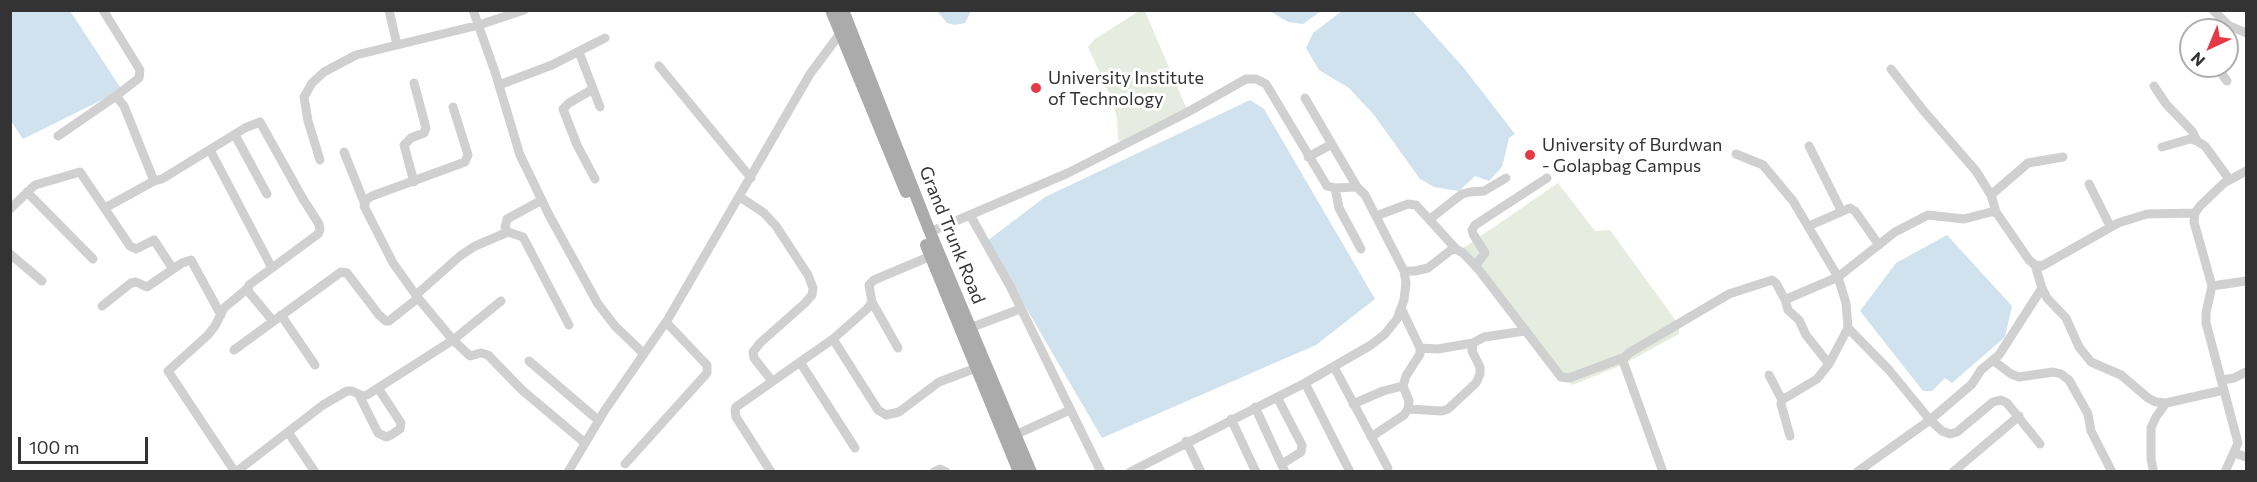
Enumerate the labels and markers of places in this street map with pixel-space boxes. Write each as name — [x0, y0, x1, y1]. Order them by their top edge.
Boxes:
place label: University Institute of Technology — [1048, 67, 1204, 110]
marker: University Institute of Technology — [1029, 81, 1043, 95]
place label: University of Burdwan - Golapbag Campus — [1542, 134, 1722, 176]
marker: University of Burdwan - Golapbag Campus — [1523, 148, 1537, 162]

